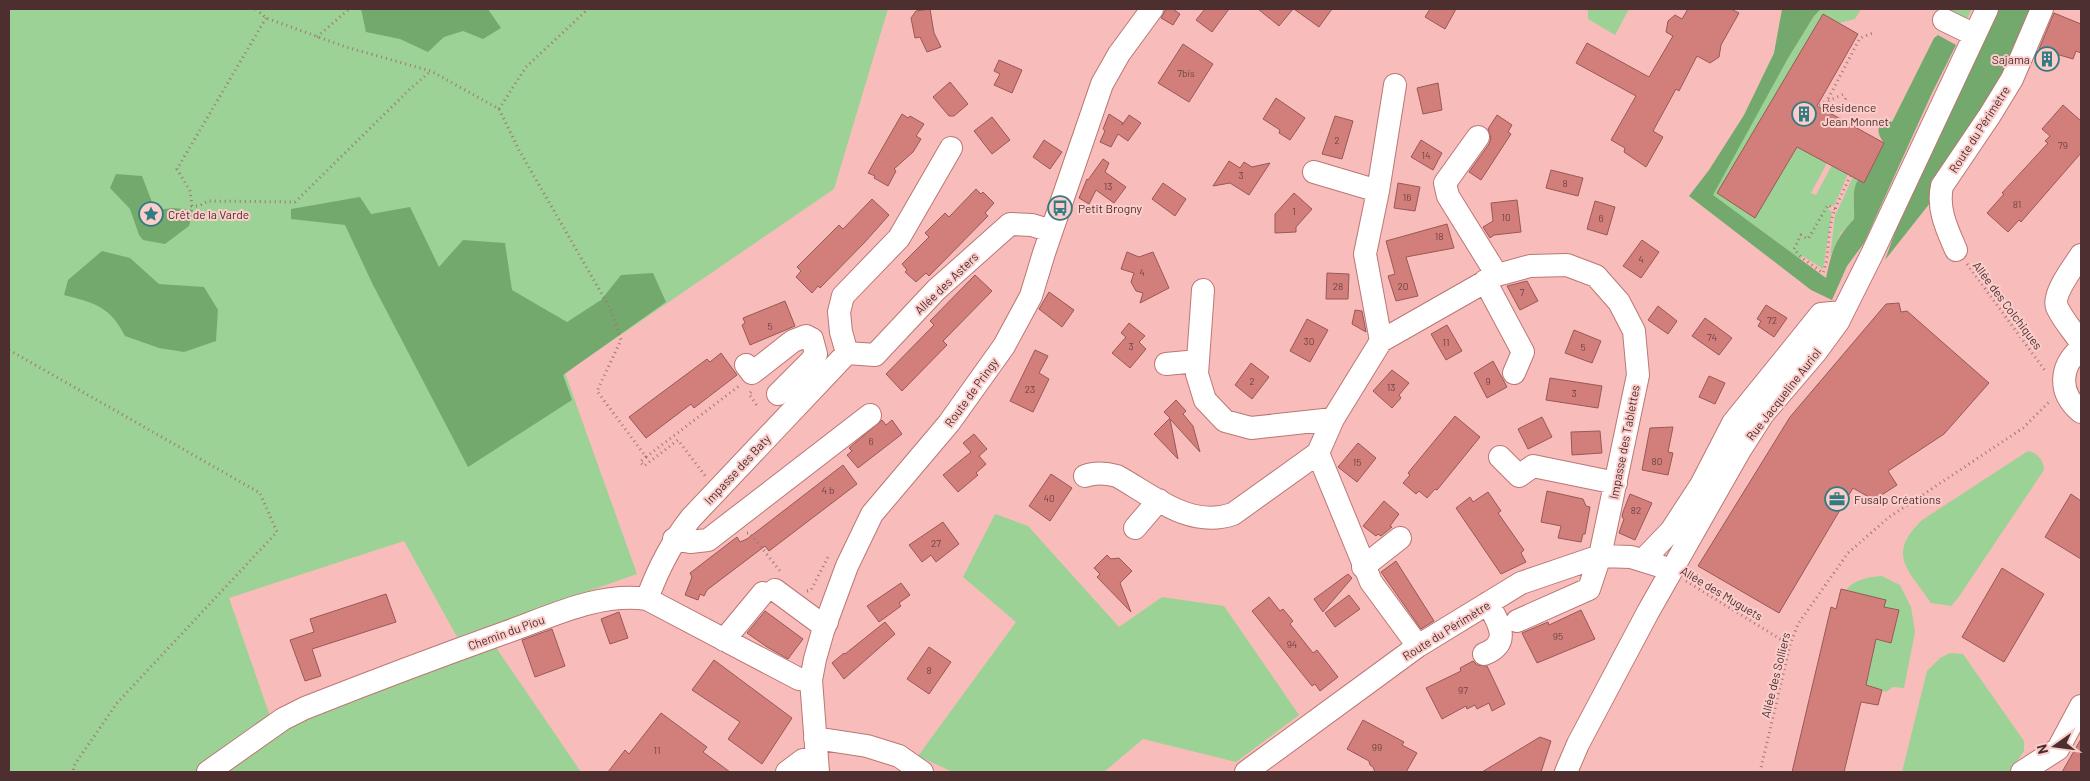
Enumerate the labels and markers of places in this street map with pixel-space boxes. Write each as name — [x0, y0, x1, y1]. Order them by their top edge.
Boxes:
building icon: Sajama — [2034, 46, 2060, 72]
place label: Sajama — [1992, 52, 2030, 66]
place label: Résidence Jean Monnet — [1822, 100, 1889, 128]
building icon: Résidence Jean Monnet — [1791, 101, 1817, 127]
bus stop icon: Petit Brogny — [1047, 195, 1073, 221]
place icon: Crêt de la Varde — [138, 201, 164, 227]
place label: Petit Brogny — [1078, 201, 1143, 215]
place label: Crêt de la Varde — [168, 207, 249, 221]
office icon: Fusalp Créations — [1824, 486, 1850, 512]
place label: Fusalp Créations — [1854, 492, 1941, 506]

